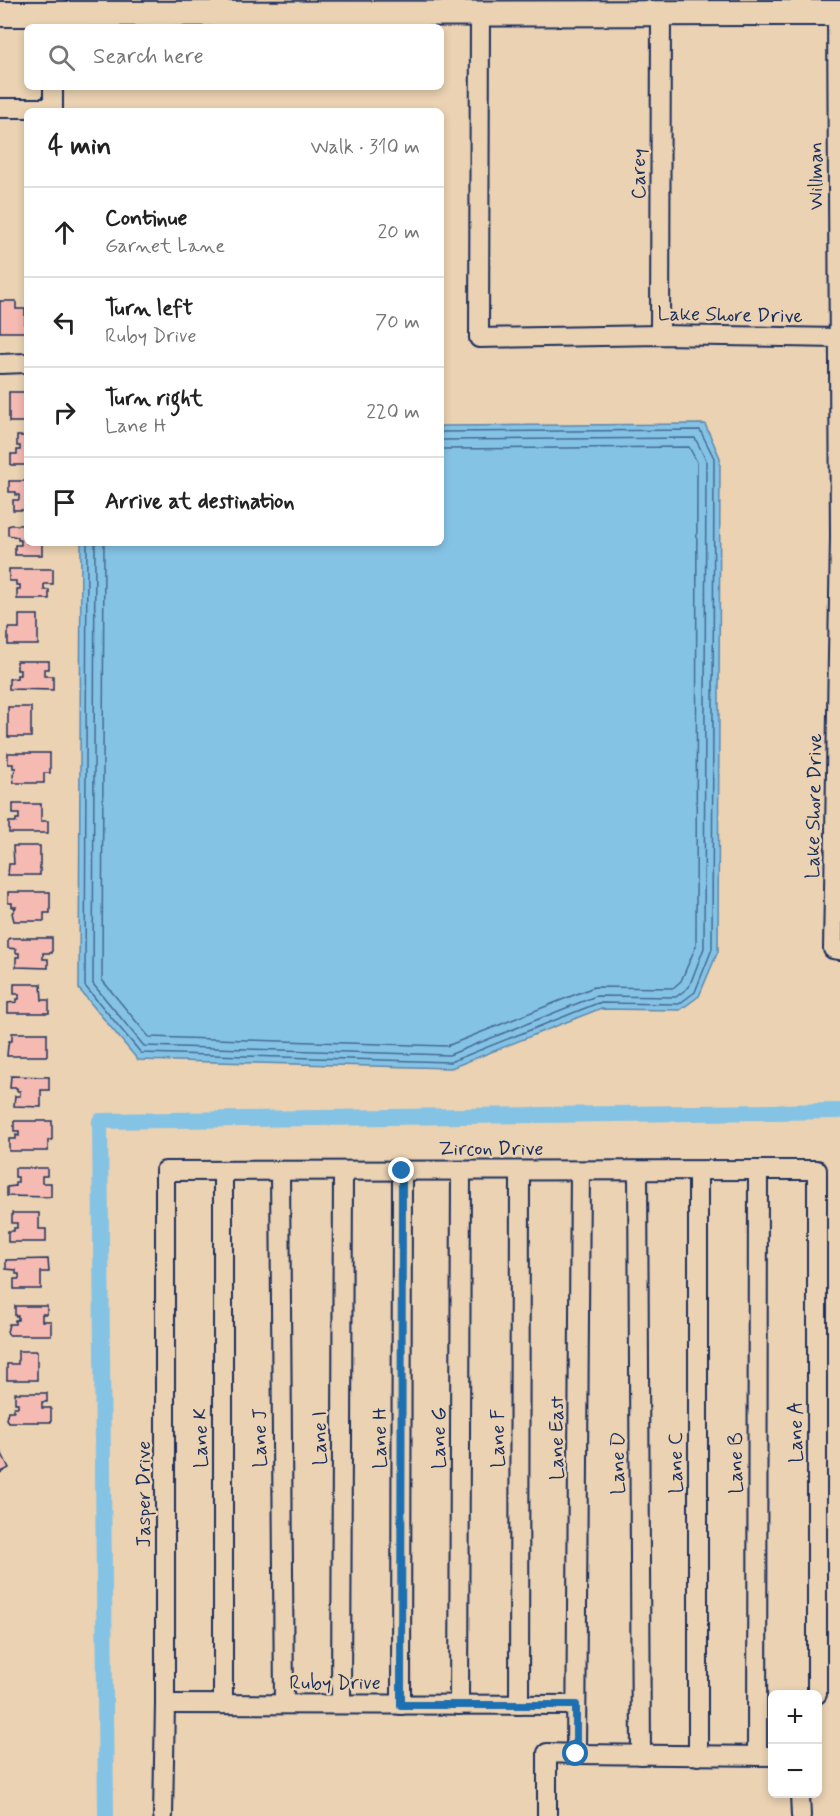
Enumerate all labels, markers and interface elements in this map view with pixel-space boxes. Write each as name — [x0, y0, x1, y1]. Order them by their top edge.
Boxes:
search box — [24, 24, 444, 90]
icon: search — [45, 41, 78, 74]
text: Search here — [93, 43, 204, 71]
text: 4 min — [48, 130, 111, 164]
text: Walk · 310 m — [310, 134, 420, 161]
street label: Willman — [803, 142, 830, 210]
street label: Carey — [626, 148, 653, 200]
text: Continue — [105, 205, 187, 233]
icon: ahead — [48, 216, 81, 249]
text: 20 m — [377, 219, 420, 246]
text: Garnet Lane — [105, 233, 225, 260]
text: Turn left — [105, 295, 193, 323]
street label: Lake Shore Drive — [657, 301, 803, 330]
icon: left — [48, 306, 81, 339]
text: 70 m — [375, 309, 420, 336]
text: Ruby Drive — [105, 323, 197, 350]
text: Turn right — [105, 385, 203, 413]
icon: right — [48, 396, 81, 429]
text: 220 m — [366, 399, 420, 426]
text: Lane H — [105, 413, 166, 440]
icon: arrive — [48, 486, 81, 519]
text: Arrive at destination — [105, 488, 295, 516]
street label: Lake Shore Drive — [800, 733, 829, 879]
street label: Zircon Drive — [439, 1136, 543, 1163]
route end — [388, 1157, 414, 1183]
street label: Lane East — [544, 1396, 571, 1480]
street label: Lane A — [783, 1401, 810, 1463]
street label: Lane H — [367, 1407, 394, 1469]
street label: Lane G — [426, 1407, 453, 1469]
street label: Lane K — [188, 1408, 215, 1468]
street label: Lane J — [247, 1408, 274, 1468]
street label: Lane F — [485, 1408, 512, 1468]
street label: Lane I — [307, 1411, 334, 1465]
street label: Lane D — [605, 1432, 632, 1494]
street label: Lane C — [663, 1432, 690, 1494]
street label: Lane B — [723, 1432, 750, 1494]
street label: Jasper Drive — [131, 1441, 158, 1547]
street label: Ruby Drive — [289, 1670, 381, 1697]
map controls — [768, 1690, 822, 1798]
button: + — [768, 1690, 822, 1744]
route start — [562, 1740, 588, 1766]
button: − — [768, 1744, 822, 1798]

